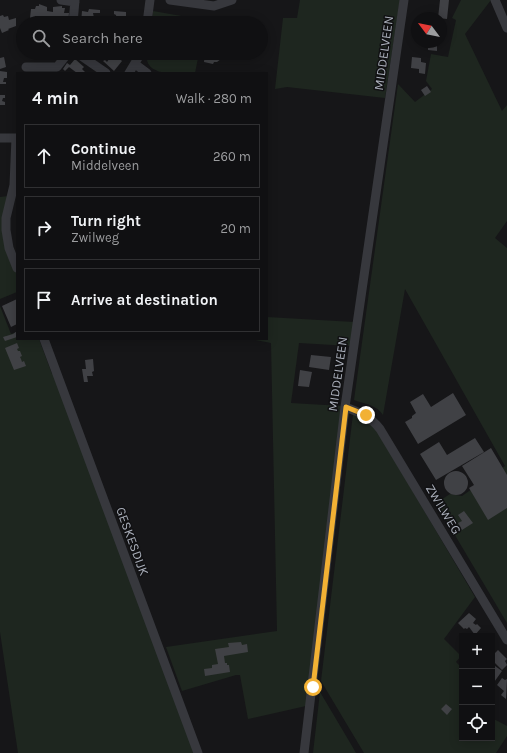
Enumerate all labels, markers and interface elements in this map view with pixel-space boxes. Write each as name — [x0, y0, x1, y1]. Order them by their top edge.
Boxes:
north arrow — [411, 12, 447, 48]
street label: MIDDELVEEN — [371, 15, 396, 91]
search box — [16, 16, 268, 60]
icon: search — [30, 27, 52, 49]
text: Search here — [62, 29, 143, 47]
text: 4 min — [32, 88, 79, 108]
text: Walk · 280 m — [176, 91, 252, 106]
text: Continue — [71, 140, 136, 158]
icon: ahead — [33, 145, 55, 167]
text: 260 m — [213, 149, 251, 164]
text: Middelveen — [71, 158, 139, 173]
text: Turn right — [71, 212, 141, 230]
icon: right — [33, 217, 55, 239]
text: 20 m — [221, 221, 251, 236]
text: Zwilweg — [71, 230, 119, 245]
icon: arrive — [33, 289, 55, 311]
text: Arrive at destination — [71, 291, 218, 309]
street label: MIDDELVEEN — [325, 336, 350, 412]
route end — [357, 406, 375, 424]
street label: ZWILWEG — [423, 481, 464, 537]
street label: GESKESDIJK — [113, 505, 152, 578]
map controls — [459, 633, 495, 741]
button: + — [459, 633, 495, 669]
button: − — [459, 669, 495, 705]
route start — [304, 678, 322, 696]
button: locate — [459, 705, 495, 741]

